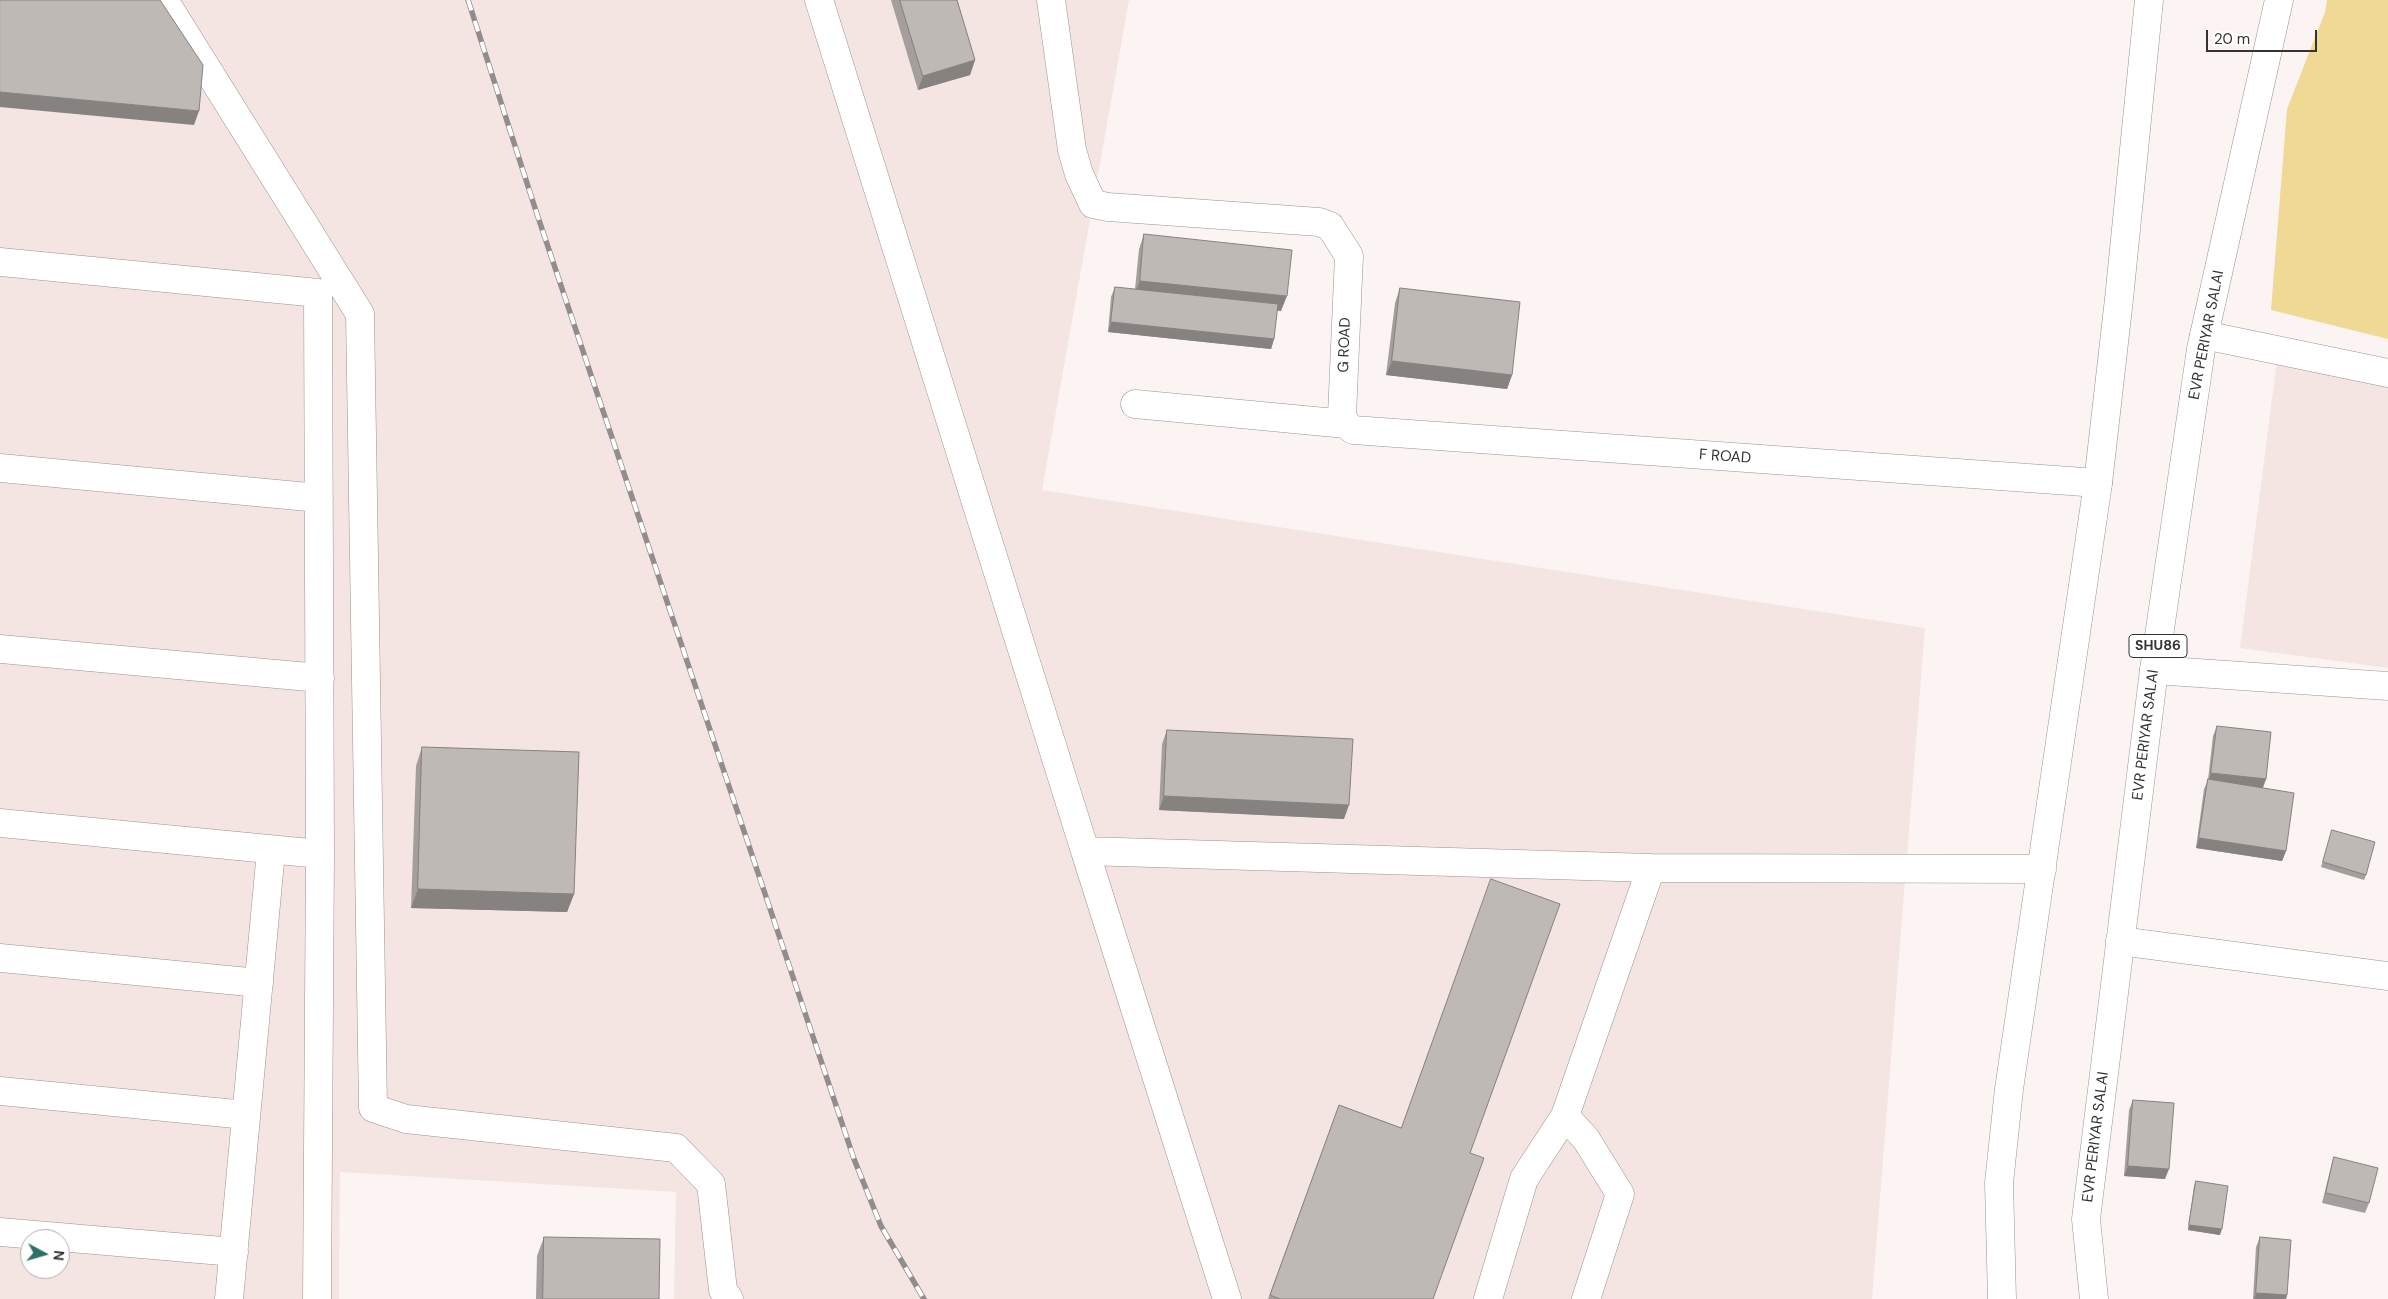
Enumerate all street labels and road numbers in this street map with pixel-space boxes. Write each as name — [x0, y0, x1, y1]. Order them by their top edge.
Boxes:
street label: EVR PERIYAR SALAI — [2186, 269, 2228, 401]
street label: G ROAD — [1335, 317, 1355, 373]
street label: F ROAD — [1698, 446, 1752, 468]
road number: SHU86 — [2129, 634, 2187, 658]
street label: EVR PERIYAR SALAI — [2129, 669, 2163, 801]
street label: EVR PERIYAR SALAI — [2079, 1071, 2113, 1203]

